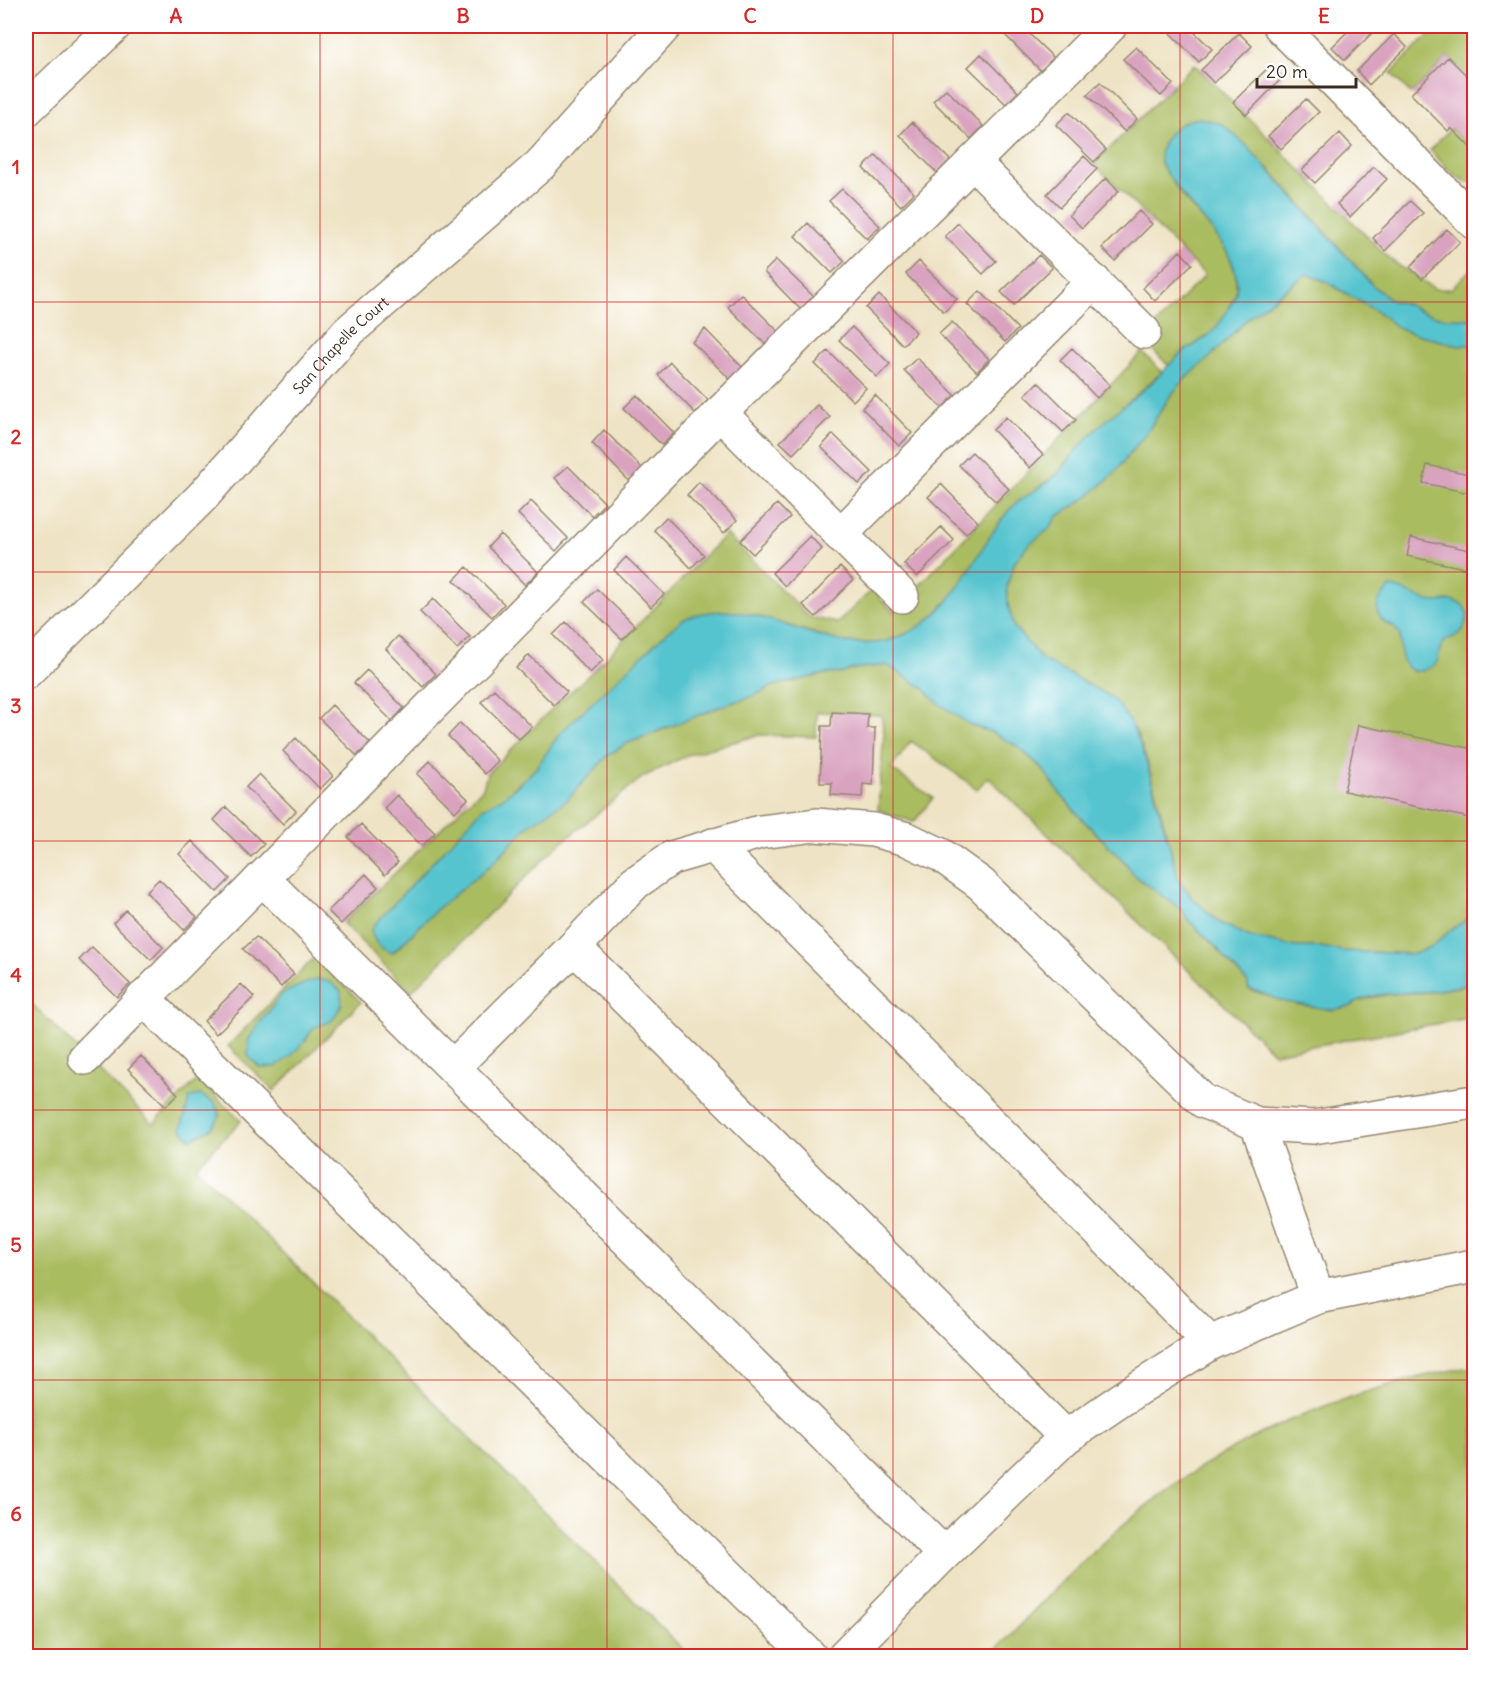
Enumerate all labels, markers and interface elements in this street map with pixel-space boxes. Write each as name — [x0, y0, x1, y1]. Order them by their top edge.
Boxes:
text: A — [170, 3, 183, 28]
text: B — [456, 3, 470, 28]
text: C — [743, 3, 757, 28]
text: D — [1030, 3, 1044, 28]
text: E — [1318, 3, 1330, 28]
scale bar — [1257, 51, 1356, 89]
text: 20 m — [1266, 60, 1308, 83]
text: 1 — [12, 154, 20, 179]
street label: San Chapelle Court — [288, 292, 392, 398]
text: 2 — [11, 424, 22, 449]
text: 3 — [10, 693, 22, 718]
text: 4 — [10, 962, 22, 987]
text: 5 — [10, 1232, 22, 1257]
text: 6 — [10, 1501, 22, 1526]

